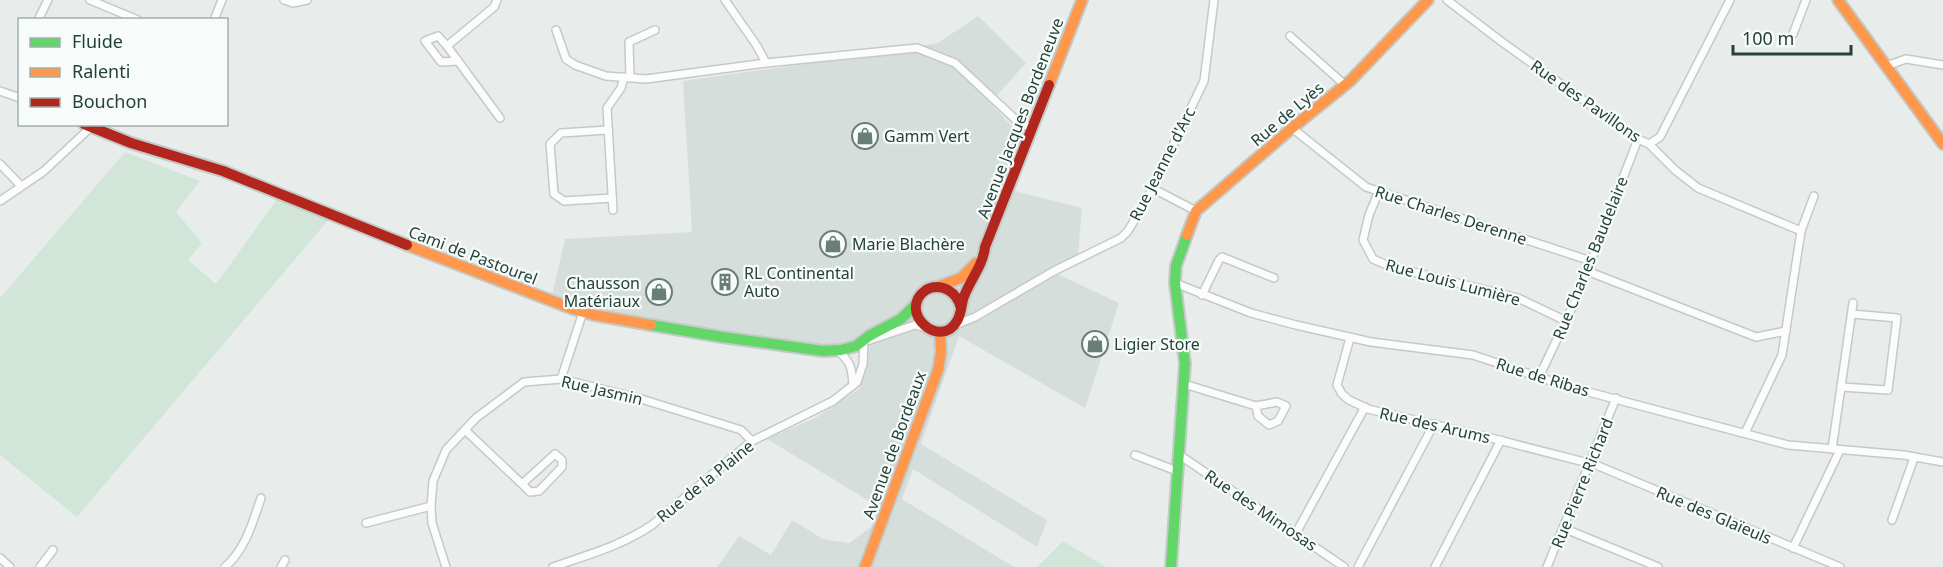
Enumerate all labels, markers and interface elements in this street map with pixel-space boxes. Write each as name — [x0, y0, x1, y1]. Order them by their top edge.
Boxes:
street label: Avenue Jacques Bordeneuve — [972, 15, 1068, 221]
legend — [18, 18, 228, 126]
scale bar — [1733, 18, 1852, 56]
text: 100 m — [1742, 26, 1794, 50]
text: Fluide — [72, 29, 123, 53]
street label: Rue des Pavillons — [1526, 55, 1646, 147]
text: Ralenti — [72, 59, 130, 83]
street label: Rue de Lyès — [1246, 77, 1328, 151]
text: Bouchon — [72, 89, 148, 113]
street label: Rue Jeanne d'Arc — [1124, 103, 1200, 225]
shop icon: Gamm Vert — [850, 121, 880, 151]
place label: Gamm Vert — [884, 125, 970, 147]
street label: Rue Charles Baudelaire — [1547, 173, 1633, 343]
street label: Rue Charles Derenne — [1372, 180, 1530, 250]
street label: Cami de Pastourel — [405, 220, 541, 290]
shop icon: Marie Blachère — [818, 229, 848, 259]
place label: Marie Blachère — [852, 233, 965, 255]
street label: Rue Louis Lumière — [1383, 253, 1523, 311]
place label: RL Continental Auto — [744, 262, 854, 302]
building icon: RL Continental Auto — [710, 267, 740, 297]
place label: Chausson Matériaux — [564, 272, 641, 312]
shop icon: Chausson Matériaux — [644, 277, 674, 307]
shop icon: Ligier Store — [1080, 329, 1110, 359]
place label: Ligier Store — [1114, 333, 1200, 355]
street label: Rue de Ribas — [1494, 352, 1592, 402]
street label: Avenue de Bordeaux — [857, 367, 931, 522]
street label: Rue Jasmin — [559, 370, 645, 410]
street label: Rue des Arums — [1377, 402, 1493, 448]
street label: Rue Pierre Richard — [1546, 415, 1618, 551]
street label: Rue de la Plaine — [652, 435, 758, 527]
street label: Rue des Mimosas — [1200, 464, 1322, 556]
street label: Rue des Glaïeuls — [1653, 481, 1775, 549]

